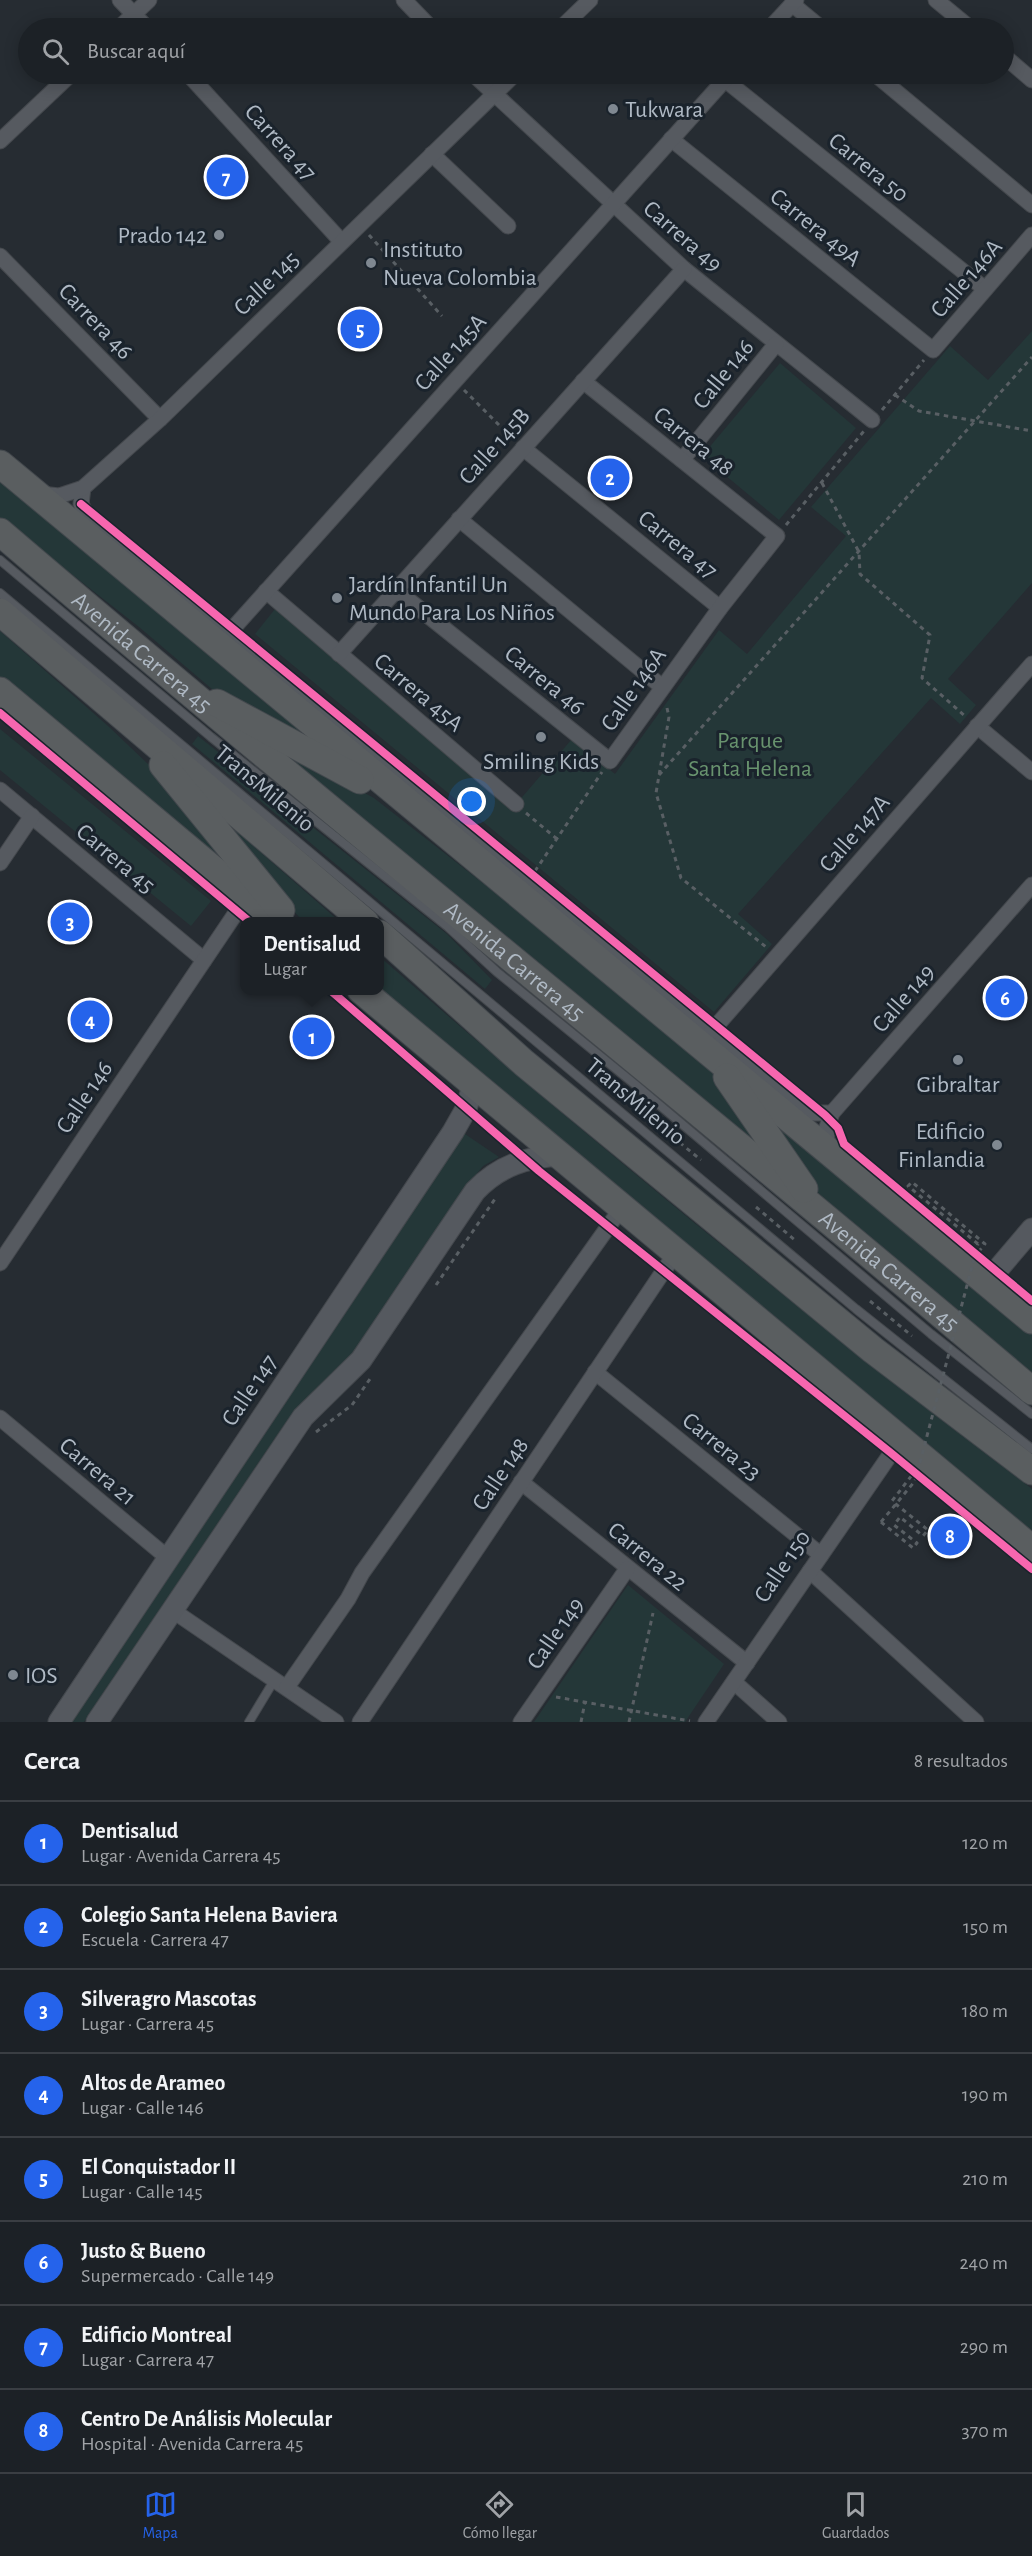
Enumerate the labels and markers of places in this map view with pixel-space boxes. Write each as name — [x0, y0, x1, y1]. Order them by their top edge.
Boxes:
place label: Tukwara — [625, 98, 703, 122]
marker: Tukwara — [606, 102, 620, 116]
pin: 7 — [206, 154, 246, 200]
place label: Prado 142 — [117, 224, 207, 248]
marker: Prado 142 — [212, 228, 226, 242]
place label: Instituto Nueva Colombia — [383, 238, 537, 290]
marker: Instituto Nueva Colombia — [364, 256, 378, 270]
pin: 5 — [340, 306, 380, 352]
pin: 2 — [590, 456, 630, 500]
place label: Jardín Infantil Un Mundo Para Los Niños — [349, 573, 555, 625]
marker: Jardín Infantil Un Mundo Para Los Niños — [330, 591, 344, 605]
marker: Smiling Kids — [534, 730, 548, 744]
place label: Smiling Kids — [483, 750, 599, 774]
pin: 3 — [50, 900, 90, 944]
pin: 6 — [986, 976, 1024, 1020]
pin: 4 — [70, 998, 110, 1042]
pin: 1 — [292, 1014, 332, 1060]
marker: Gibraltar — [951, 1053, 965, 1067]
place label: Gibraltar — [916, 1073, 1000, 1097]
place label: Edificio Finlandia — [898, 1120, 985, 1172]
marker: Edificio Finlandia — [990, 1138, 1004, 1152]
pin: 8 — [930, 1514, 970, 1558]
place label: IOS — [25, 1664, 58, 1688]
marker: IOS — [6, 1668, 20, 1682]

